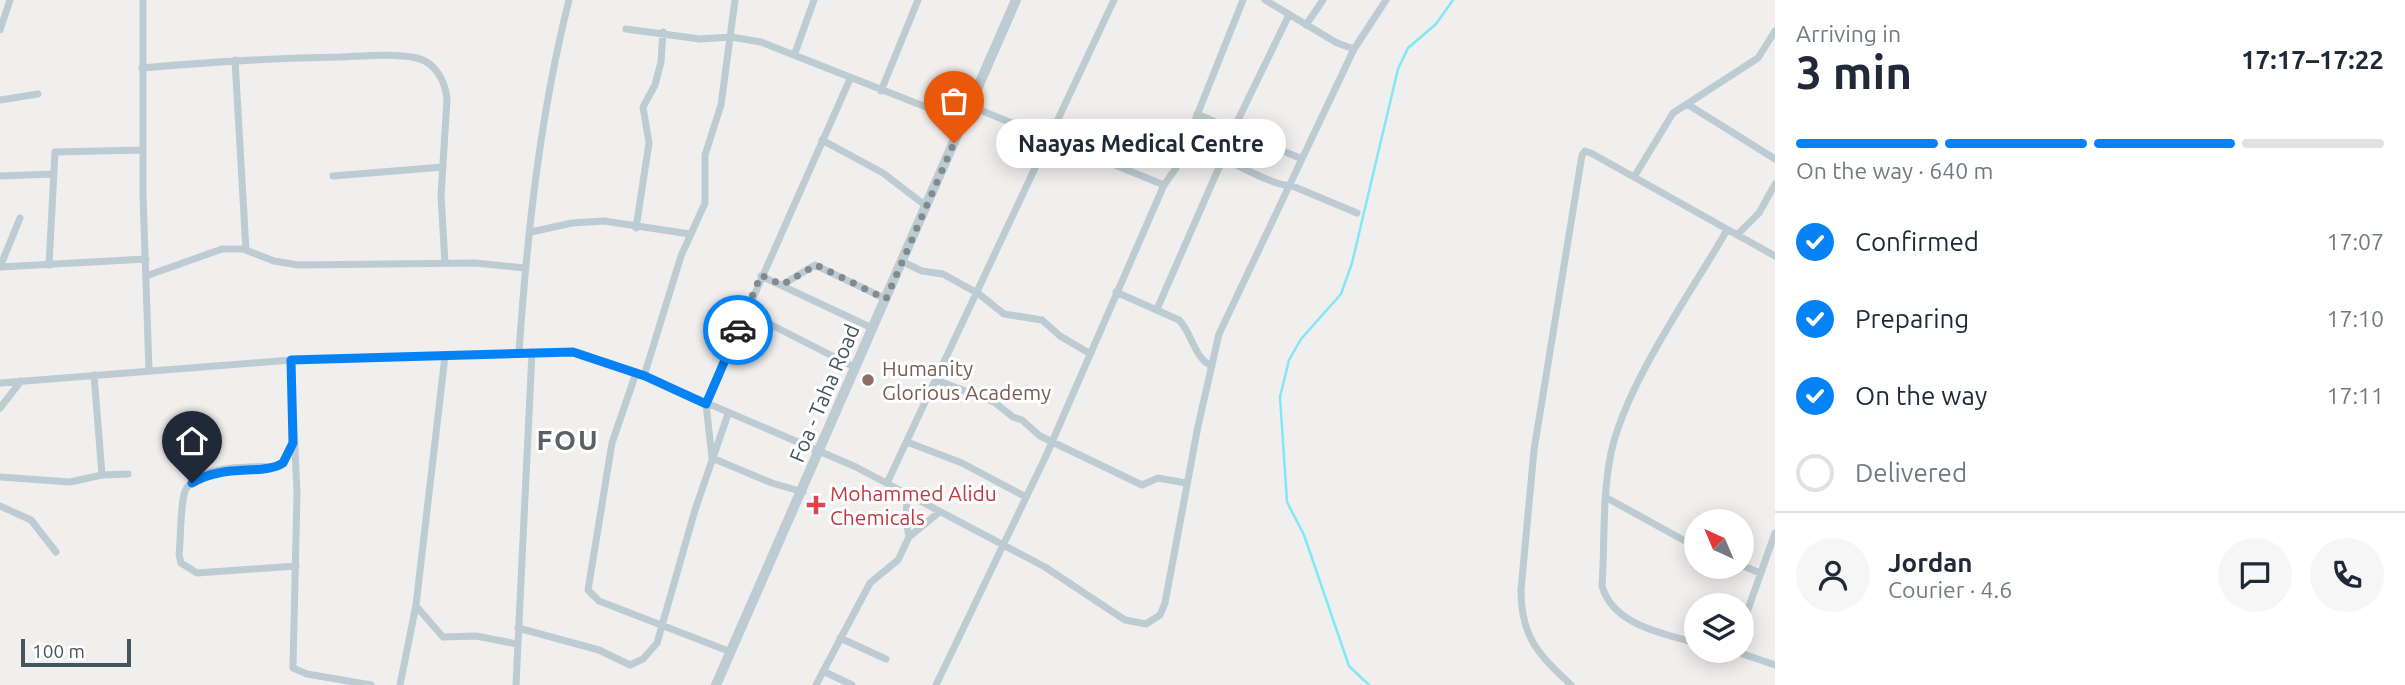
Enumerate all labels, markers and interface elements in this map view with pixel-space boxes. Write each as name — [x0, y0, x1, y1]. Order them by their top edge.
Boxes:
text: Arriving in — [1796, 21, 1901, 46]
text: 17:17–17:22 — [2241, 45, 2384, 74]
text: 3 min — [1796, 46, 1912, 98]
pin — [924, 71, 984, 143]
icon: bag — [935, 82, 973, 120]
callout: Naayas Medical Centre — [996, 118, 1286, 168]
text: Naayas Medical Centre — [1018, 131, 1264, 156]
text: On the way · 640 m — [1796, 158, 1993, 183]
icon: check — [1796, 223, 1834, 261]
text: Confirmed — [1855, 227, 1979, 256]
text: 17:07 — [2326, 229, 2384, 254]
courier — [703, 295, 773, 365]
icon: check — [1796, 300, 1834, 338]
text: Preparing — [1855, 304, 1969, 333]
text: 17:10 — [2326, 306, 2384, 331]
icon: car — [719, 311, 757, 349]
street label: Foa - Taha Road — [784, 320, 864, 466]
place label: Humanity Glorious Academy — [882, 356, 1051, 404]
marker: Humanity Glorious Academy — [860, 372, 876, 388]
icon: check — [1796, 377, 1834, 415]
text: On the way — [1855, 381, 1987, 410]
text: 17:11 — [2326, 383, 2384, 408]
pin — [162, 411, 222, 483]
icon: home — [173, 422, 211, 460]
district label: FOU — [536, 424, 600, 455]
text: Delivered — [1855, 458, 1967, 487]
place label: Mohammed Alidu Chemicals — [830, 481, 997, 529]
marker: Mohammed Alidu Chemicals — [808, 497, 824, 513]
north arrow — [1684, 509, 1754, 579]
map controls — [1684, 509, 1754, 663]
button: person — [1796, 538, 1870, 612]
button: chat — [2218, 538, 2292, 612]
button: phone — [2310, 538, 2384, 612]
text: Jordan — [1888, 548, 1973, 577]
text: Courier · 4.6 — [1888, 577, 2012, 602]
button: layers — [1684, 593, 1754, 663]
scale bar — [21, 636, 131, 668]
text: 100 m — [32, 640, 85, 662]

